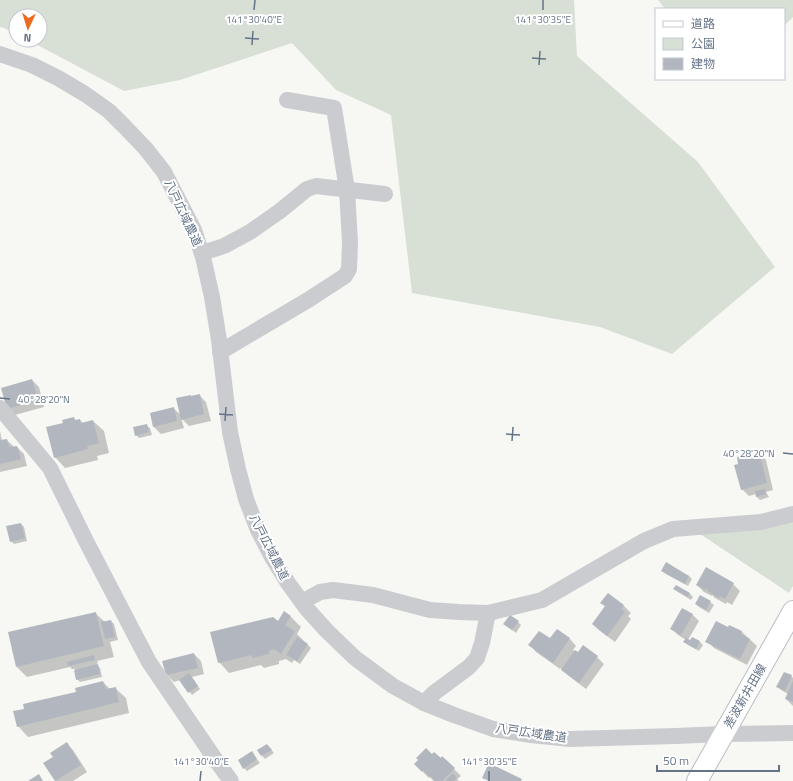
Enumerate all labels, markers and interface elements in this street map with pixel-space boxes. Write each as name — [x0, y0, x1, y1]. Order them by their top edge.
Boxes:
north arrow — [8, 8, 48, 48]
legend — [655, 8, 785, 80]
text: 141°30'40"E — [226, 12, 283, 27]
text: 141°30'35"E — [515, 12, 572, 27]
text: 道路 — [691, 14, 715, 33]
text: N — [23, 30, 32, 46]
text: 公園 — [691, 34, 715, 53]
text: 建物 — [691, 54, 715, 73]
street label: 八戸広域農道 — [160, 176, 207, 249]
text: 40°28'20"N — [18, 392, 70, 407]
text: 40°28'20"N — [723, 446, 775, 461]
street label: 八戸広域農道 — [245, 510, 294, 583]
street label: 差波新井田線 — [718, 660, 771, 732]
street label: 八戸広域農道 — [494, 718, 568, 747]
scale bar — [657, 747, 779, 773]
text: 50 m — [663, 751, 689, 770]
text: 141°30'40"E — [173, 754, 230, 769]
text: 141°30'35"E — [461, 754, 518, 769]

